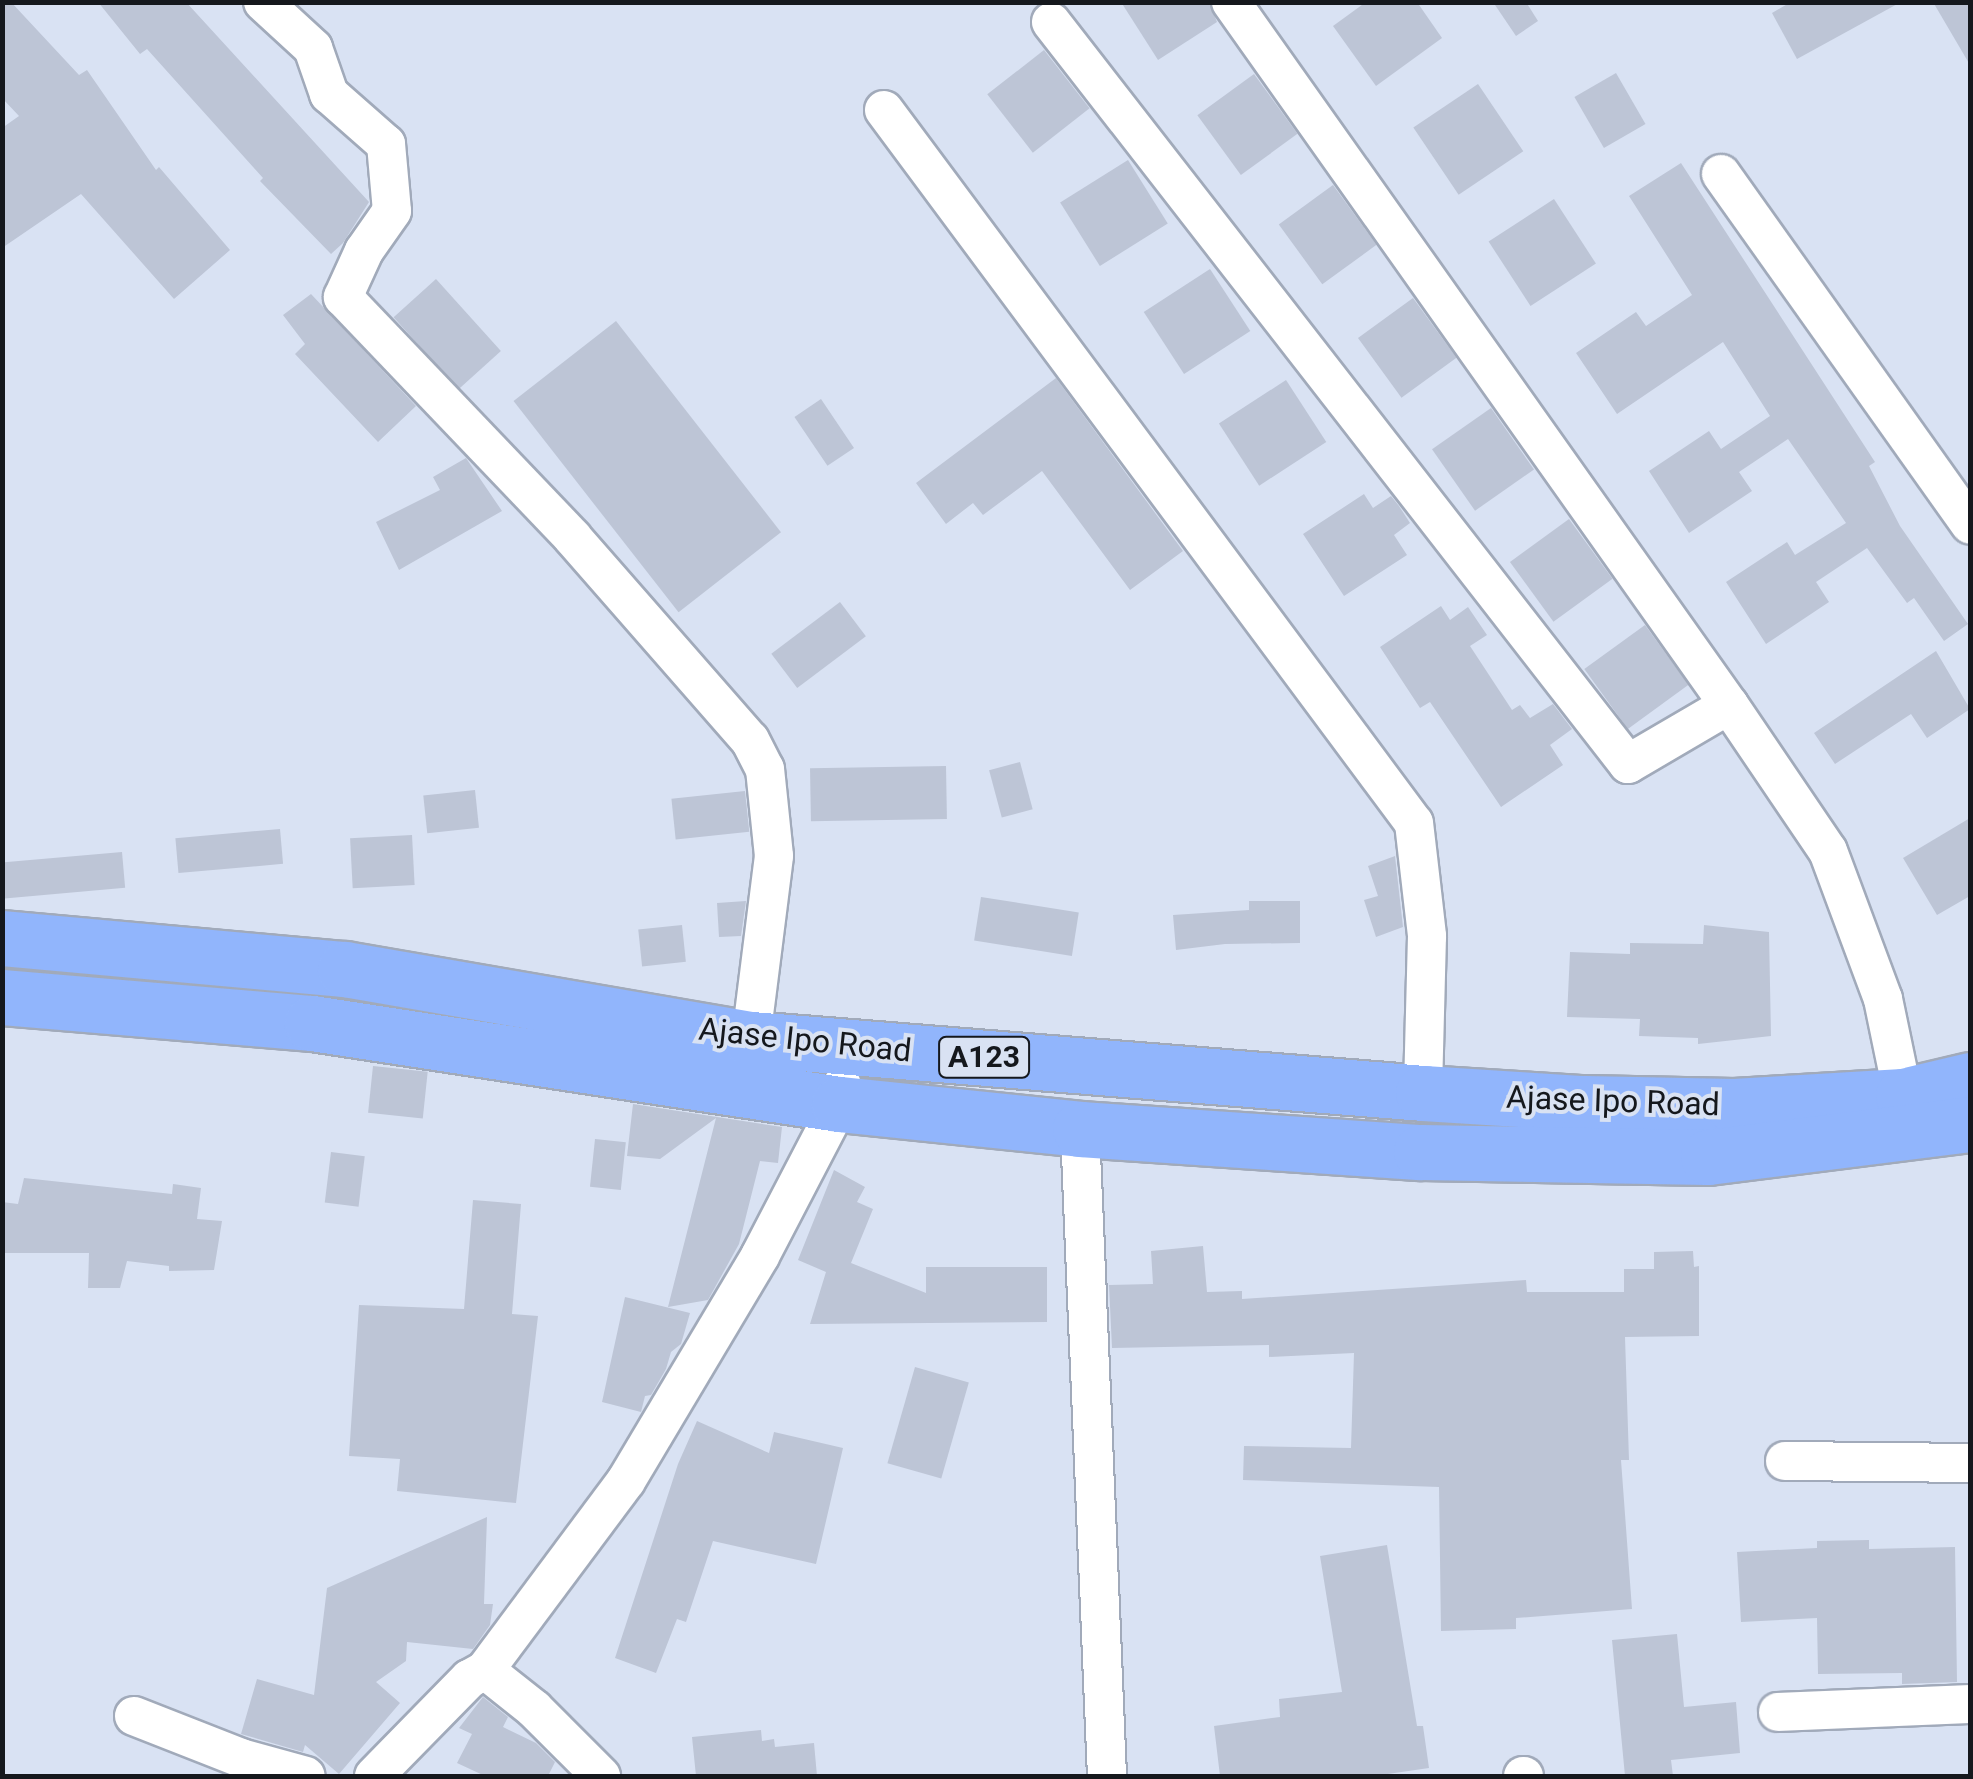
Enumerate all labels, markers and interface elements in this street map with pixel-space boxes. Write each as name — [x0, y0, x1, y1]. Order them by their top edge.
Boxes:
street label: Ajase Ipo Road — [697, 1010, 913, 1070]
road number: A123 — [936, 1032, 1032, 1082]
street label: Ajase Ipo Road — [1506, 1078, 1720, 1124]

